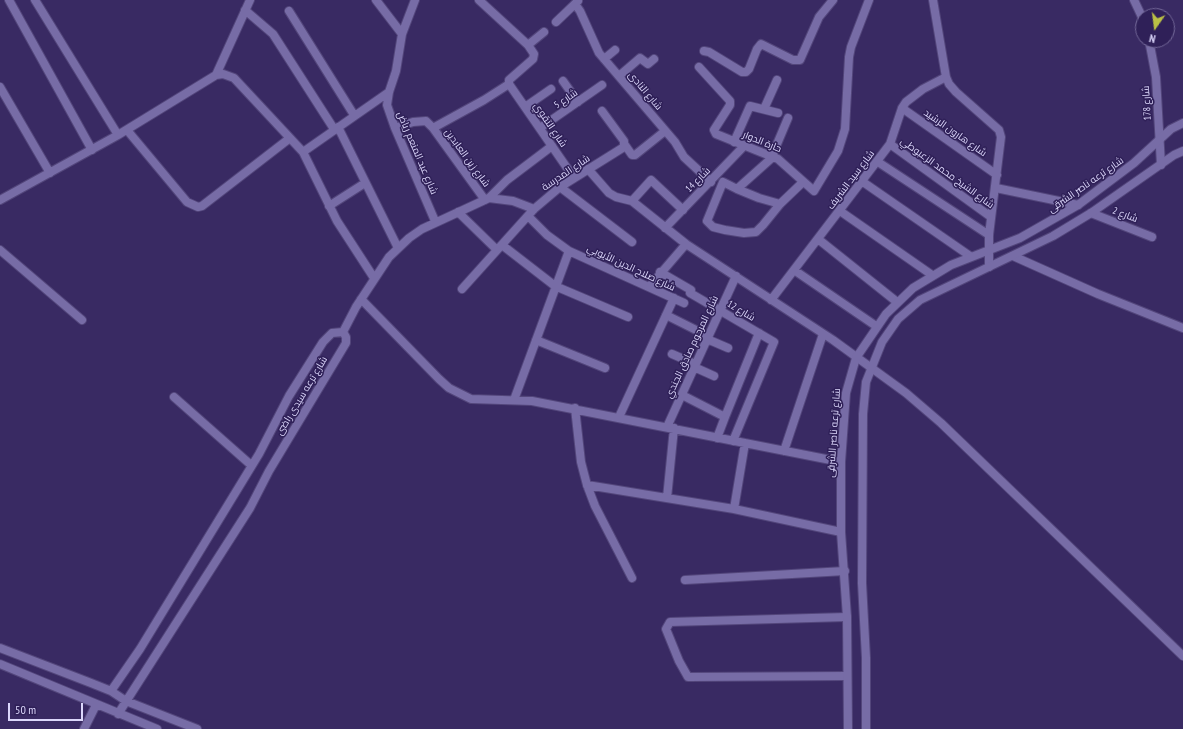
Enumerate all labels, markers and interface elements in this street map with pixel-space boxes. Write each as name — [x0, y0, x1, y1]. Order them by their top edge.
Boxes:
north arrow — [1135, 8, 1175, 48]
text: N — [1148, 31, 1157, 46]
street label: شارع النادى — [625, 69, 665, 113]
street label: شارع 178 — [1140, 85, 1154, 121]
street label: شارع 5 — [552, 87, 580, 111]
street label: شارع التقوي — [531, 101, 569, 149]
street label: شارع هارون الرشيد — [921, 107, 989, 159]
street label: شارع عبد المنعم رياض — [394, 110, 440, 196]
street label: شارع زين العابدين — [442, 127, 492, 189]
street label: حارة الدوار — [741, 129, 783, 155]
street label: شارع الشيخ محمد الزعبوطي — [898, 135, 996, 211]
street label: شارع سيد الشريف — [825, 148, 877, 212]
street label: شارع المدرسة — [540, 152, 592, 194]
street label: شارع ترعه ناصر الشرقى — [1046, 154, 1126, 216]
street label: شارع 14 — [683, 165, 713, 195]
street label: شارع 2 — [1111, 205, 1139, 225]
street label: شارع صلاح الدين الأيوبي — [585, 242, 677, 294]
street label: شارع المرحوم صادق الجندي — [663, 294, 721, 400]
street label: شارع 12 — [725, 298, 757, 324]
street label: شارع ترعه سيدى راضى — [274, 354, 330, 438]
street label: شارع ترعه ناصر الشرقى — [825, 388, 843, 478]
scale bar — [10, 695, 85, 721]
text: 50 m — [15, 702, 36, 717]

